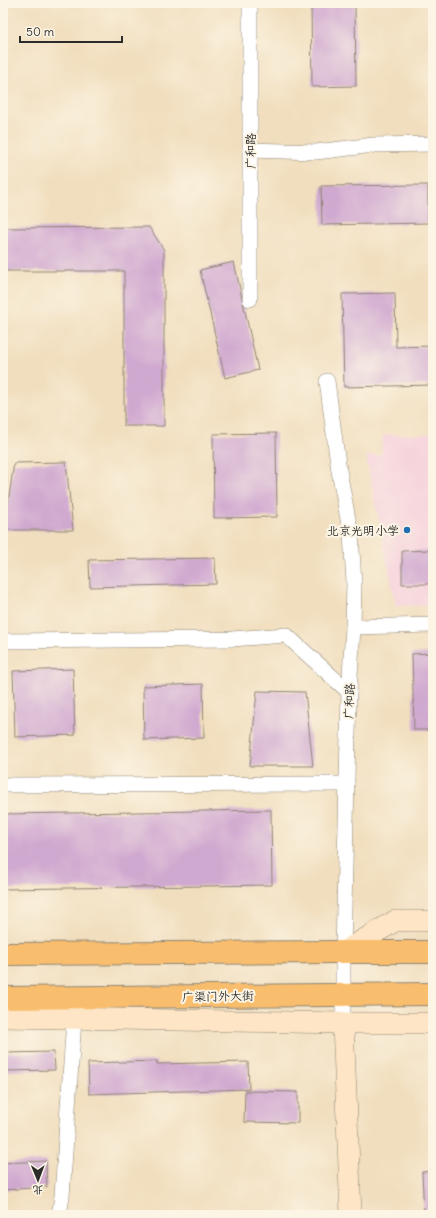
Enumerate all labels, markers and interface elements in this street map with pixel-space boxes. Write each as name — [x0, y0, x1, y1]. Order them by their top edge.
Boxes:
scale bar — [20, 18, 122, 44]
text: 50 m — [26, 24, 55, 39]
street label: 广和路 — [243, 133, 258, 169]
place label: 北京光明小学 — [327, 523, 399, 538]
marker: 北京光明小学 — [402, 525, 412, 535]
street label: 广和路 — [341, 683, 357, 719]
street label: 广渠门外大街 — [182, 988, 254, 1004]
north arrow — [18, 1160, 58, 1200]
text: 北 — [33, 1183, 44, 1197]

